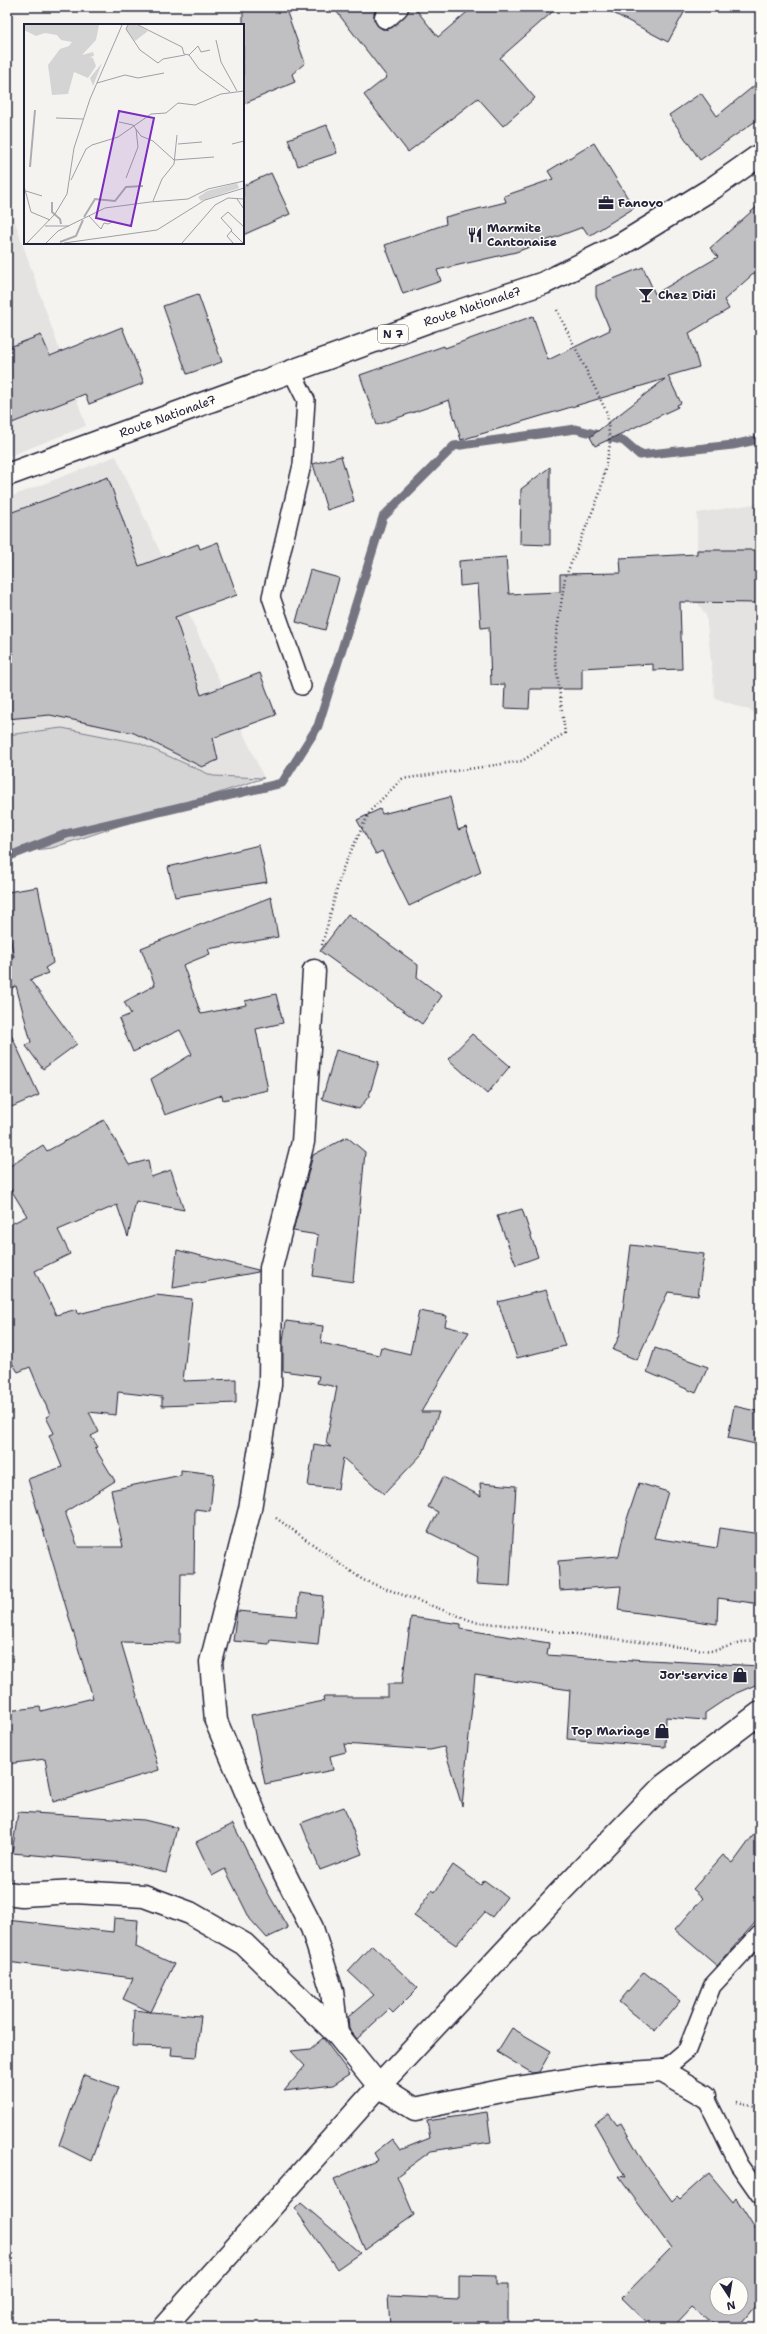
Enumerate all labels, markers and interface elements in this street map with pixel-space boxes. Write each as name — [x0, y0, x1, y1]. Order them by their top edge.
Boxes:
inset map — [24, 24, 244, 244]
office icon: Fanovo — [597, 194, 615, 212]
place label: Fanovo — [618, 195, 664, 211]
place label: Marmite Cantonaise — [487, 220, 557, 250]
restaurant icon: Marmite Cantonaise — [466, 226, 484, 244]
street label: Route Nationale7 — [421, 283, 523, 330]
bar icon: Chez Didi — [637, 286, 655, 304]
place label: Chez Didi — [658, 287, 716, 303]
road number: N 7 — [378, 325, 408, 343]
street label: Route Nationale7 — [117, 391, 218, 441]
shop icon: Jor'service — [731, 1666, 749, 1684]
place label: Jor'service — [660, 1667, 728, 1683]
shop icon: Top Mariage — [653, 1722, 671, 1740]
place label: Top Mariage — [571, 1723, 650, 1739]
north arrow — [709, 2276, 749, 2316]
text: N — [725, 2297, 737, 2314]

